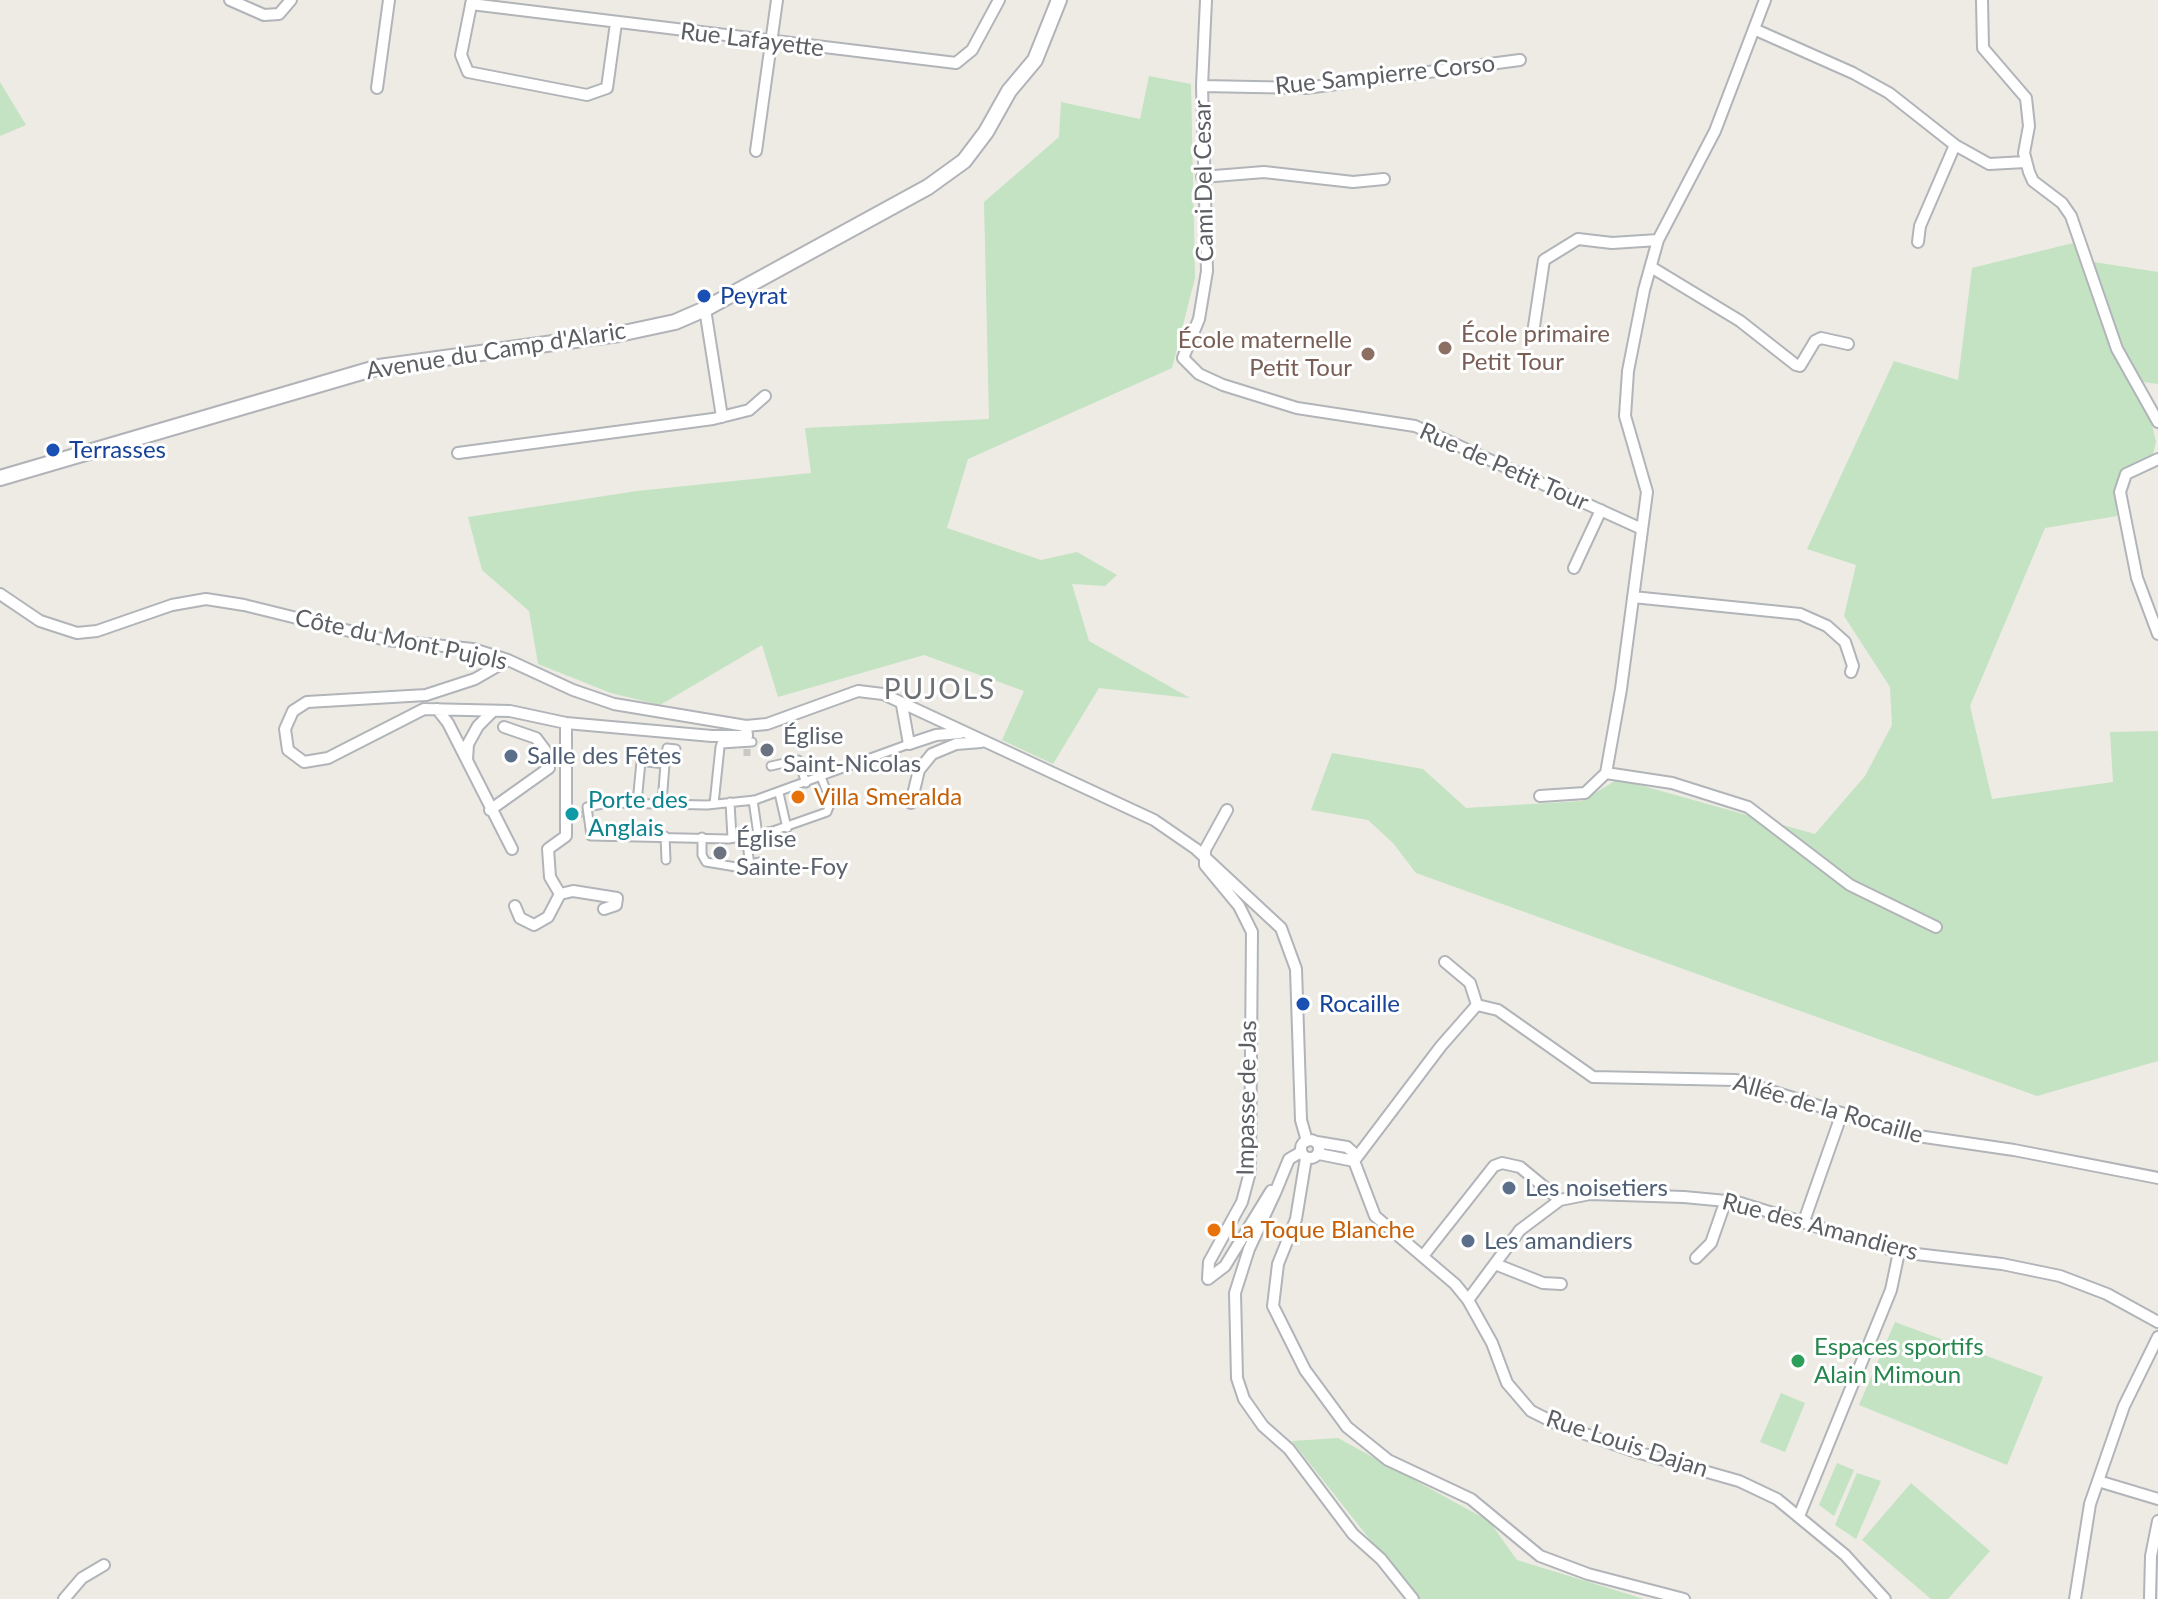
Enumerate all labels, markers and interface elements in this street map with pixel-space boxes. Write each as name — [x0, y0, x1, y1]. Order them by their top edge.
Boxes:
street label: Rue Lafayette — [679, 17, 825, 63]
street label: Rue Sampierre Corso — [1274, 49, 1496, 101]
street label: Cami Del Cesar — [1188, 100, 1220, 262]
place label: Peyrat — [720, 282, 787, 310]
marker: Peyrat — [695, 287, 713, 305]
street label: Avenue du Camp d'Alaric — [364, 316, 628, 386]
place label: École primaire Petit Tour — [1461, 320, 1610, 376]
place label: École maternelle Petit Tour — [1178, 326, 1352, 382]
marker: École primaire Petit Tour — [1436, 339, 1454, 357]
marker: École maternelle Petit Tour — [1359, 345, 1377, 363]
street label: Rue de Petit Tour — [1415, 417, 1593, 517]
place label: Terrasses — [69, 436, 166, 464]
marker: Terrasses — [44, 441, 62, 459]
street label: Côte du Mont Pujols — [292, 603, 510, 677]
district label: PUJOLS — [884, 673, 996, 707]
place label: Église Saint-Nicolas — [783, 722, 921, 778]
marker: Église Saint-Nicolas — [758, 741, 776, 759]
place label: Salle des Fêtes — [527, 742, 681, 770]
marker: Salle des Fêtes — [502, 747, 520, 765]
place label: Villa Smeralda — [814, 783, 962, 811]
place label: Porte des Anglais — [588, 786, 688, 842]
marker: Villa Smeralda — [789, 788, 807, 806]
marker: Porte des Anglais — [563, 805, 581, 823]
place label: Église Sainte-Foy — [736, 825, 848, 881]
marker: Église Sainte-Foy — [711, 844, 729, 862]
place label: Rocaille — [1319, 990, 1400, 1018]
marker: Rocaille — [1294, 995, 1312, 1013]
street label: Impasse de Jas — [1231, 1020, 1263, 1176]
street label: Allée de la Rocaille — [1730, 1068, 1926, 1150]
place label: Les noisetiers — [1525, 1174, 1668, 1202]
marker: Les noisetiers — [1500, 1179, 1518, 1197]
street label: Rue des Amandiers — [1719, 1187, 1921, 1267]
place label: La Toque Blanche — [1230, 1216, 1415, 1244]
marker: La Toque Blanche — [1205, 1221, 1223, 1239]
place label: Les amandiers — [1484, 1227, 1633, 1255]
marker: Les amandiers — [1459, 1232, 1477, 1250]
place label: Espaces sportifs Alain Mimoun — [1814, 1333, 1984, 1389]
marker: Espaces sportifs Alain Mimoun — [1789, 1352, 1807, 1370]
street label: Rue Louis Dajan — [1542, 1404, 1712, 1484]

